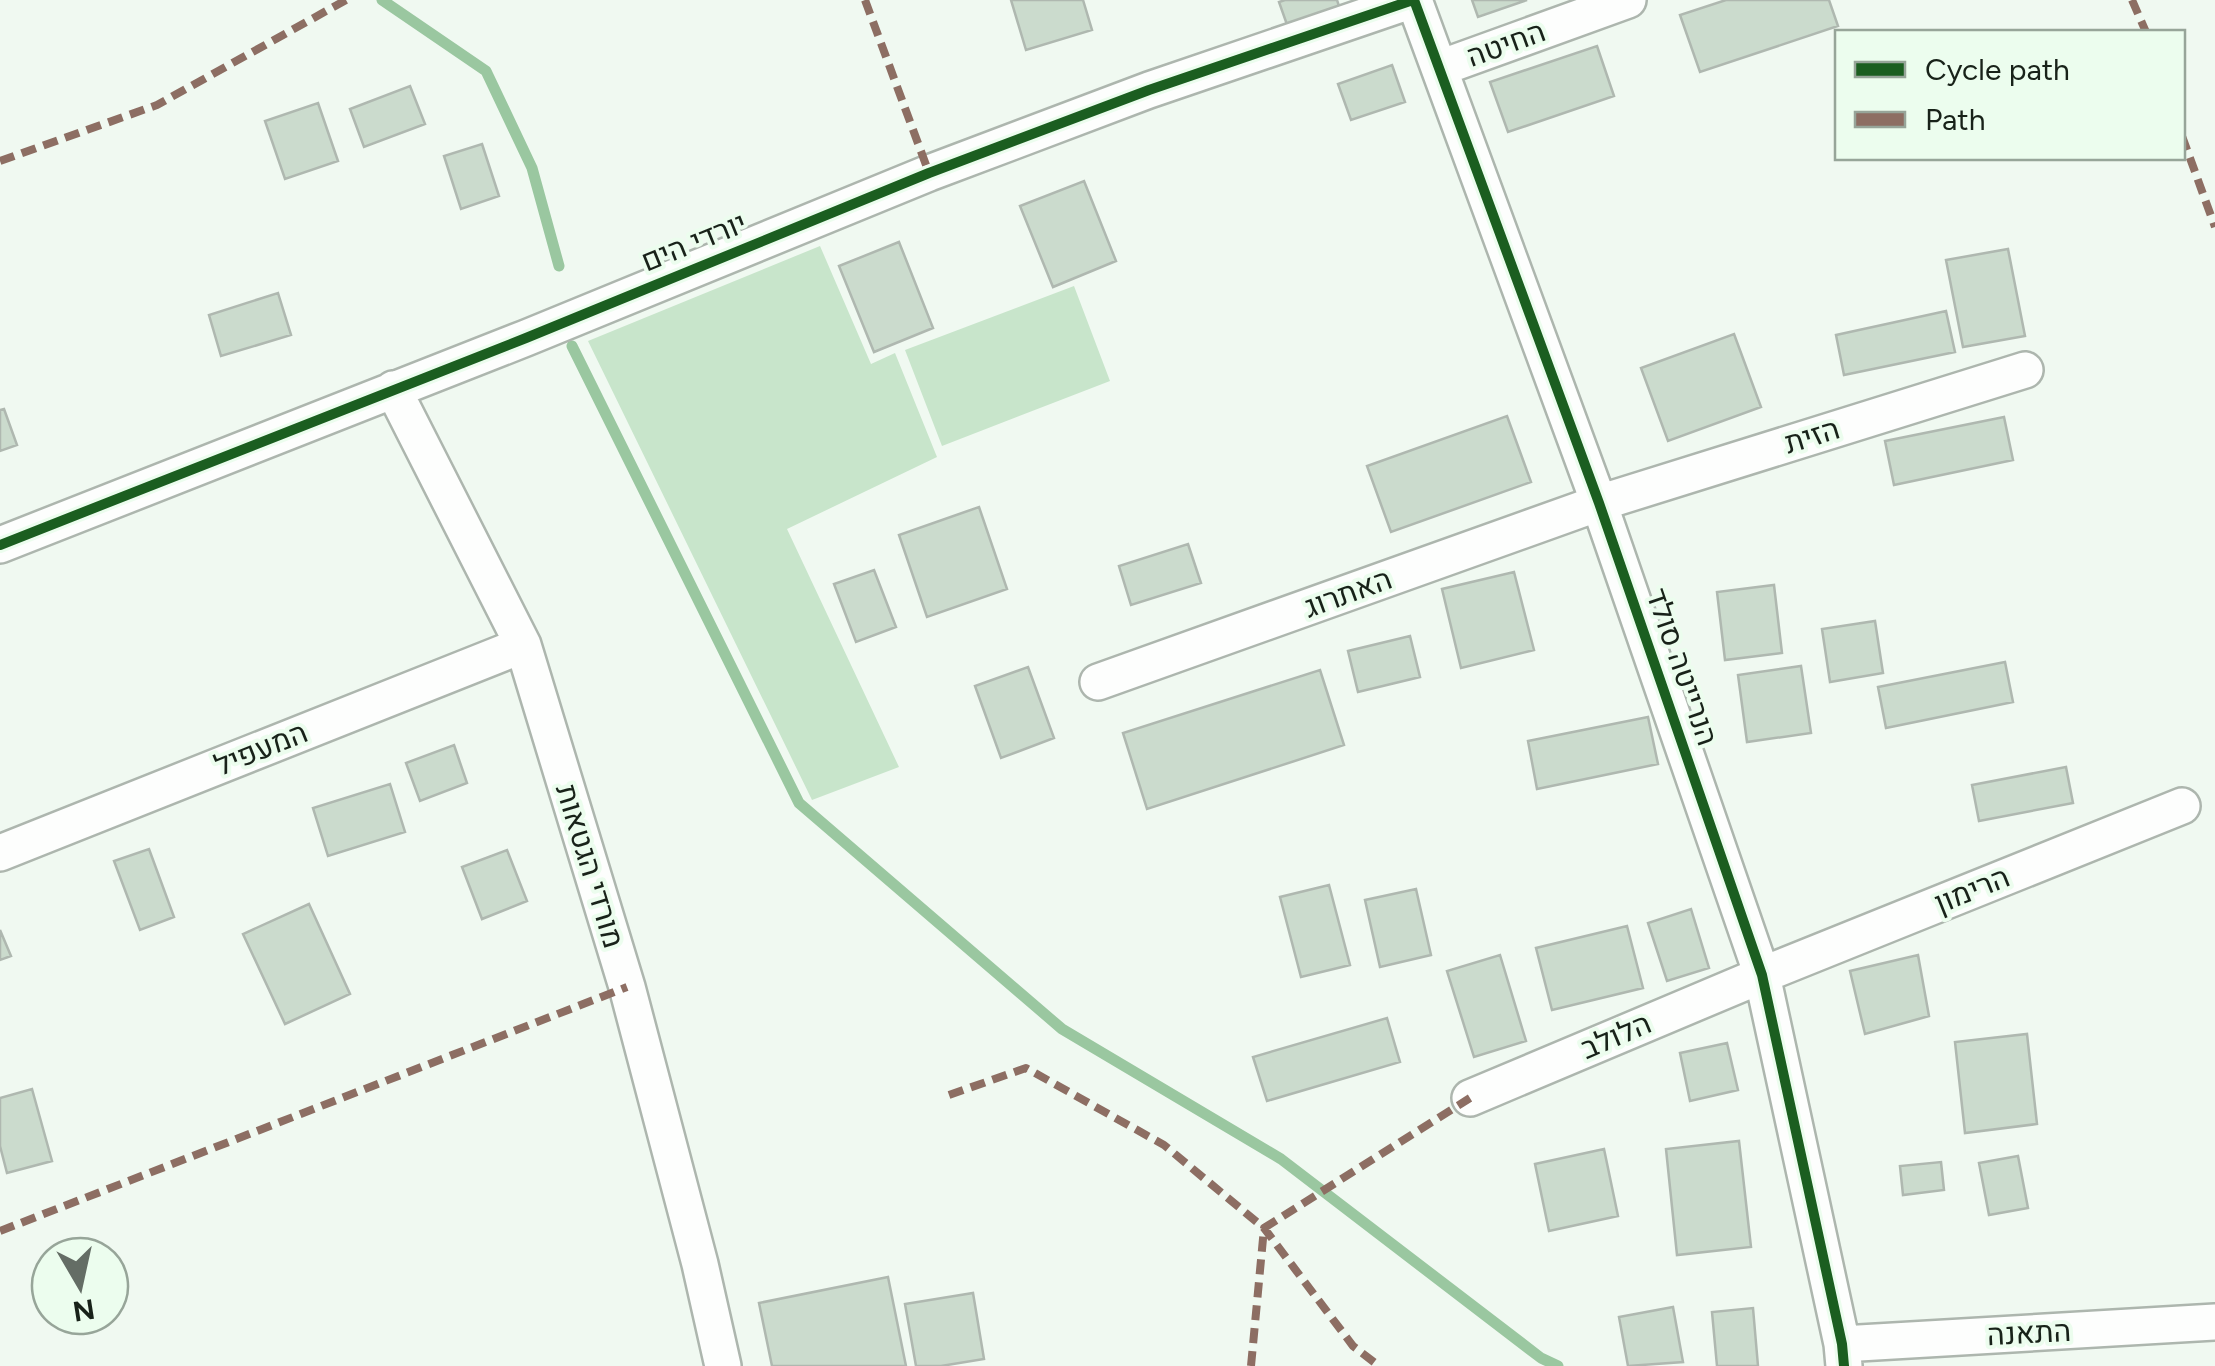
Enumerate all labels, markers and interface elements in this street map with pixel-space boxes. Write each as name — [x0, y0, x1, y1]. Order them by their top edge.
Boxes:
street label: החיטה — [1461, 12, 1550, 75]
legend — [1835, 30, 2185, 160]
text: Cycle path — [1925, 51, 2070, 88]
text: Path — [1925, 101, 1985, 138]
street label: יורדי הים — [636, 204, 752, 279]
street label: הזית — [1780, 410, 1844, 461]
street label: האתרוג — [1299, 560, 1397, 625]
street label: הנרייטה סולד — [1638, 583, 1727, 750]
street label: המעפיל — [209, 713, 313, 784]
street label: מורדי הגטאות — [548, 780, 633, 952]
street label: הרימון — [1929, 858, 2015, 921]
street label: הלולב — [1575, 1004, 1657, 1067]
north arrow — [30, 1236, 130, 1336]
text: N — [71, 1292, 97, 1329]
street label: התאנה — [1986, 1312, 2072, 1353]

